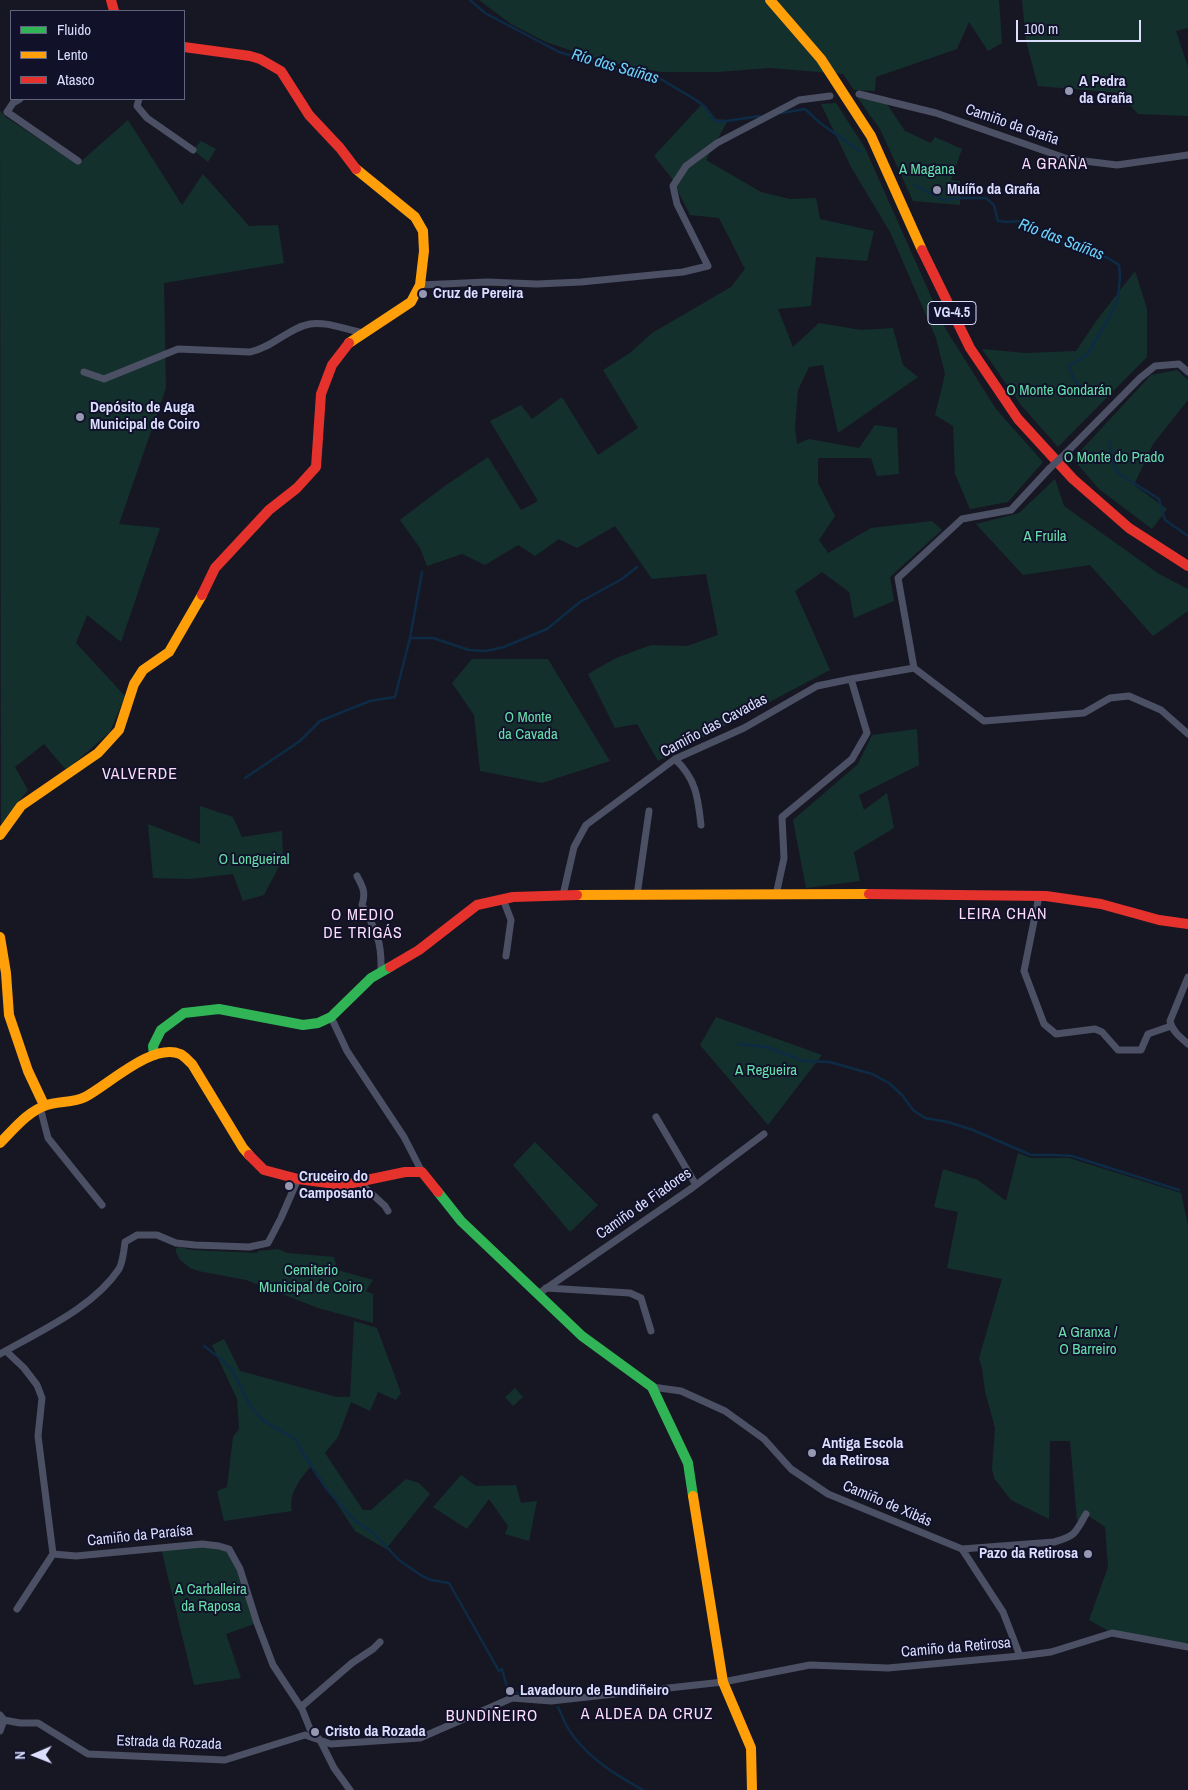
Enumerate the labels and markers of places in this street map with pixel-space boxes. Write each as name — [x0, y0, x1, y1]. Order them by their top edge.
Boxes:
place label: A Pedra da Graña — [1079, 73, 1132, 108]
marker: A Pedra da Graña — [1063, 85, 1075, 97]
place label: Muíño da Graña — [947, 181, 1040, 199]
marker: Muíño da Graña — [931, 184, 943, 196]
place label: Cruz de Pereira — [433, 285, 523, 303]
marker: Cruz de Pereira — [417, 288, 429, 300]
place label: Depósito de Auga Municipal de Coiro — [90, 399, 200, 434]
marker: Depósito de Auga Municipal de Coiro — [74, 411, 86, 423]
place label: Cruceiro do Camposanto — [299, 1168, 373, 1203]
marker: Cruceiro do Camposanto — [283, 1180, 295, 1192]
place label: Antiga Escola da Retirosa — [822, 1435, 903, 1470]
marker: Antiga Escola da Retirosa — [806, 1447, 818, 1459]
place label: Pazo da Retirosa — [979, 1545, 1078, 1563]
marker: Pazo da Retirosa — [1082, 1548, 1094, 1560]
place label: Lavadouro de Bundiñeiro — [520, 1682, 669, 1700]
marker: Lavadouro de Bundiñeiro — [504, 1685, 516, 1697]
place label: Cristo da Rozada — [325, 1723, 425, 1741]
marker: Cristo da Rozada — [309, 1726, 321, 1738]

